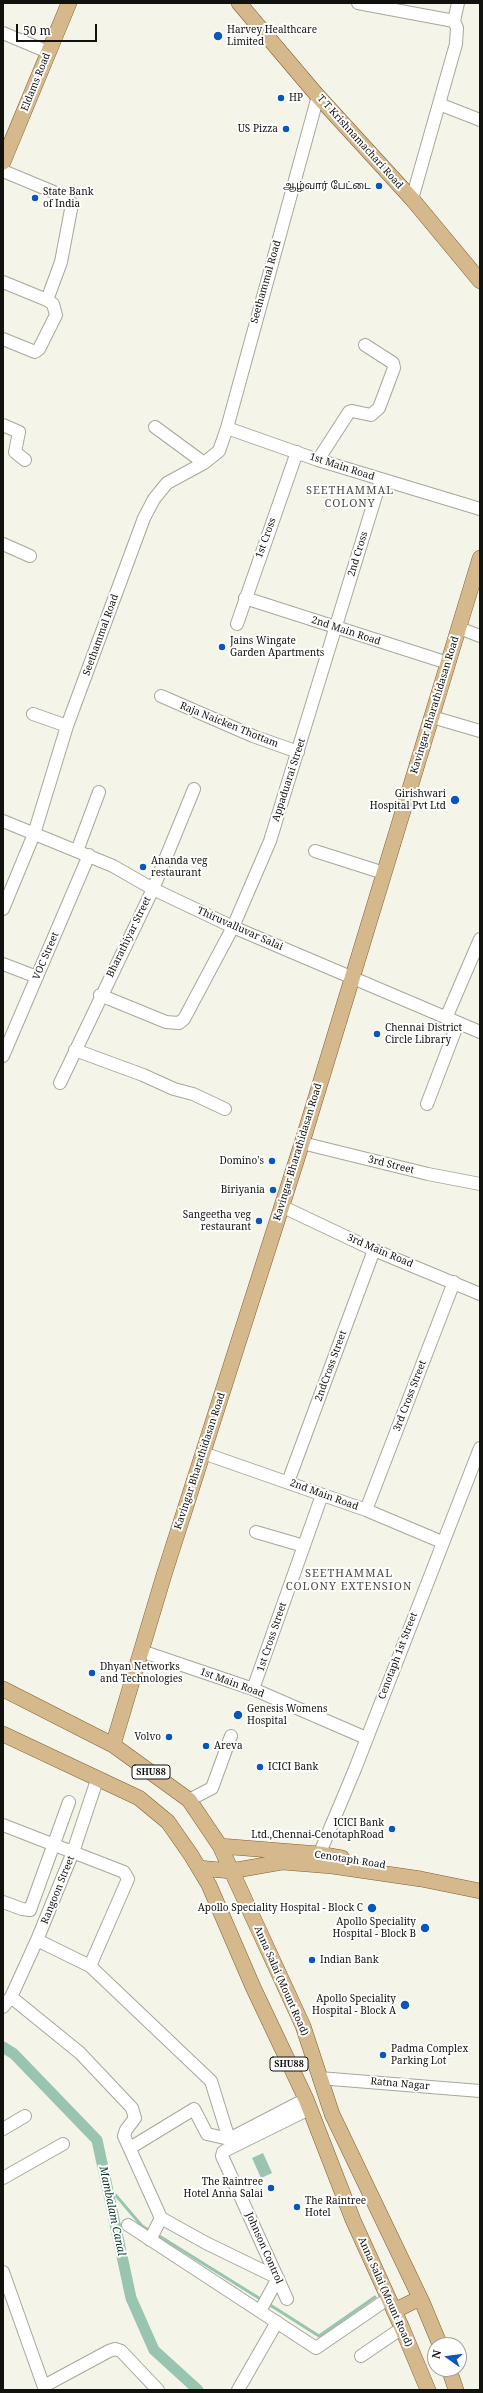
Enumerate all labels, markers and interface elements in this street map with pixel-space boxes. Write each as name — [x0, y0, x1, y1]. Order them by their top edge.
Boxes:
scale bar — [18, 16, 99, 42]
text: 50 m — [23, 22, 51, 39]
place label: Harvey Healthcare Limited — [227, 24, 317, 48]
marker: Harvey Healthcare Limited — [212, 30, 224, 42]
street label: Eldams Road — [19, 51, 53, 113]
place label: HP — [289, 92, 303, 104]
marker: HP — [276, 93, 286, 103]
street label: T T Krishnamachari Road — [315, 93, 405, 191]
place label: US Pizza — [238, 123, 278, 135]
marker: US Pizza — [281, 124, 291, 134]
place label: ஆழ்வார் பேட்டை — [283, 180, 371, 192]
marker: ஆழ்வார் பேட்டை — [374, 181, 384, 191]
place label: State Bank of India — [43, 186, 94, 210]
marker: State Bank of India — [30, 193, 40, 203]
street label: Seethammal Road — [248, 239, 284, 325]
street label: 1st Main Road — [308, 451, 376, 483]
district label: SEETHAMMAL COLONY — [306, 484, 394, 510]
street label: 1st Cross — [253, 516, 279, 560]
street label: 2nd Cross — [345, 530, 371, 578]
street label: Seethammal Road — [81, 593, 121, 677]
street label: 2nd Main Road — [310, 614, 382, 648]
place label: Jains Wingate Garden Apartments — [230, 635, 324, 658]
street label: Kavingar Bharathidasan Road — [408, 635, 462, 775]
marker: Jains Wingate Garden Apartments — [217, 642, 227, 652]
street label: Raja Naicken Thottam — [178, 700, 280, 750]
street label: Appaduarai Street — [270, 737, 308, 823]
place label: Girishwari Hospital Pvt Ltd — [370, 788, 446, 812]
marker: Girishwari Hospital Pvt Ltd — [449, 794, 461, 806]
place label: Ananda veg restaurant — [151, 855, 207, 878]
marker: Ananda veg restaurant — [138, 862, 148, 872]
street label: Bharathiyar Street — [104, 895, 154, 979]
street label: Thiruvalluvar Salai — [195, 905, 285, 953]
street label: VOC Street — [31, 930, 61, 982]
place label: Chennai District Circle Library — [385, 1022, 462, 1046]
marker: Chennai District Circle Library — [372, 1029, 382, 1039]
street label: Kavingar Bharathidasan Road — [271, 1082, 325, 1222]
street label: 3rd Street — [367, 1154, 415, 1176]
place label: Domino's — [219, 1155, 264, 1167]
marker: Domino's — [267, 1156, 277, 1166]
place label: Biriyania — [221, 1184, 265, 1196]
marker: Biriyania — [268, 1185, 278, 1195]
place label: Sangeetha veg restaurant — [183, 1209, 251, 1232]
marker: Sangeetha veg restaurant — [254, 1216, 264, 1226]
street label: 3rd Main Road — [345, 1232, 415, 1270]
street label: 2ndCross Street — [313, 1329, 349, 1403]
street label: 3rd Cross Street — [391, 1359, 429, 1433]
street label: Kavingar Bharathidasan Road — [172, 1391, 228, 1531]
street label: 2nd Main Road — [288, 1477, 360, 1513]
district label: SEETHAMMAL COLONY EXTENSION — [286, 1567, 412, 1593]
street label: 1st Cross Street — [255, 1601, 289, 1673]
street label: Cenotaph 1st Street — [376, 1611, 420, 1701]
place label: Dhyan Networks and Technologies — [100, 1661, 183, 1684]
street label: 1st Main Road — [198, 1666, 266, 1700]
marker: Dhyan Networks and Technologies — [87, 1668, 97, 1678]
place label: Genesis Womens Hospital — [247, 1703, 328, 1726]
marker: Genesis Womens Hospital — [232, 1709, 244, 1721]
place label: Volvo — [134, 1731, 161, 1743]
marker: Volvo — [164, 1732, 174, 1742]
place label: Areva — [214, 1740, 243, 1752]
marker: Areva — [201, 1741, 211, 1751]
place label: ICICI Bank — [268, 1761, 318, 1773]
marker: ICICI Bank — [255, 1762, 265, 1772]
road number: SHU88 — [132, 1765, 170, 1779]
place label: ICICI Bank Ltd.,Chennai-CenotaphRoad — [251, 1817, 384, 1840]
marker: ICICI Bank Ltd.,Chennai-CenotaphRoad — [387, 1824, 397, 1834]
street label: Cenotaph Road — [313, 1848, 387, 1872]
street label: Rangoon Street — [39, 1854, 77, 1926]
place label: Apollo Speciality Hospital - Block C — [198, 1902, 363, 1914]
marker: Apollo Speciality Hospital - Block C — [366, 1902, 378, 1914]
place label: Apollo Speciality Hospital - Block B — [333, 1916, 416, 1940]
marker: Apollo Speciality Hospital - Block B — [419, 1922, 431, 1934]
street label: Anna Salai (Mount Road) — [251, 1924, 311, 2038]
place label: Indian Bank — [320, 1954, 379, 1966]
marker: Indian Bank — [307, 1955, 317, 1965]
place label: Apollo Speciality Hospital - Block A — [312, 1993, 396, 2016]
marker: Apollo Speciality Hospital - Block A — [399, 1999, 411, 2011]
place label: Padma Complex Parking Lot — [391, 2043, 468, 2066]
marker: Padma Complex Parking Lot — [378, 2050, 388, 2060]
road number: SHU88 — [270, 2057, 308, 2071]
street label: Ratna Nagar — [370, 2075, 430, 2093]
water label: Mambalam Canal — [96, 2165, 128, 2257]
place label: The Raintree Hotel Anna Salai — [184, 2176, 263, 2200]
marker: The Raintree Hotel Anna Salai — [266, 2183, 276, 2193]
place label: The Raintree Hotel — [305, 2195, 366, 2218]
marker: The Raintree Hotel — [292, 2202, 302, 2212]
street label: Johnson Control — [243, 2210, 285, 2286]
street label: Anna Salai (Mount Road) — [355, 2235, 415, 2349]
north arrow — [427, 2337, 467, 2377]
text: N — [428, 2348, 444, 2360]

